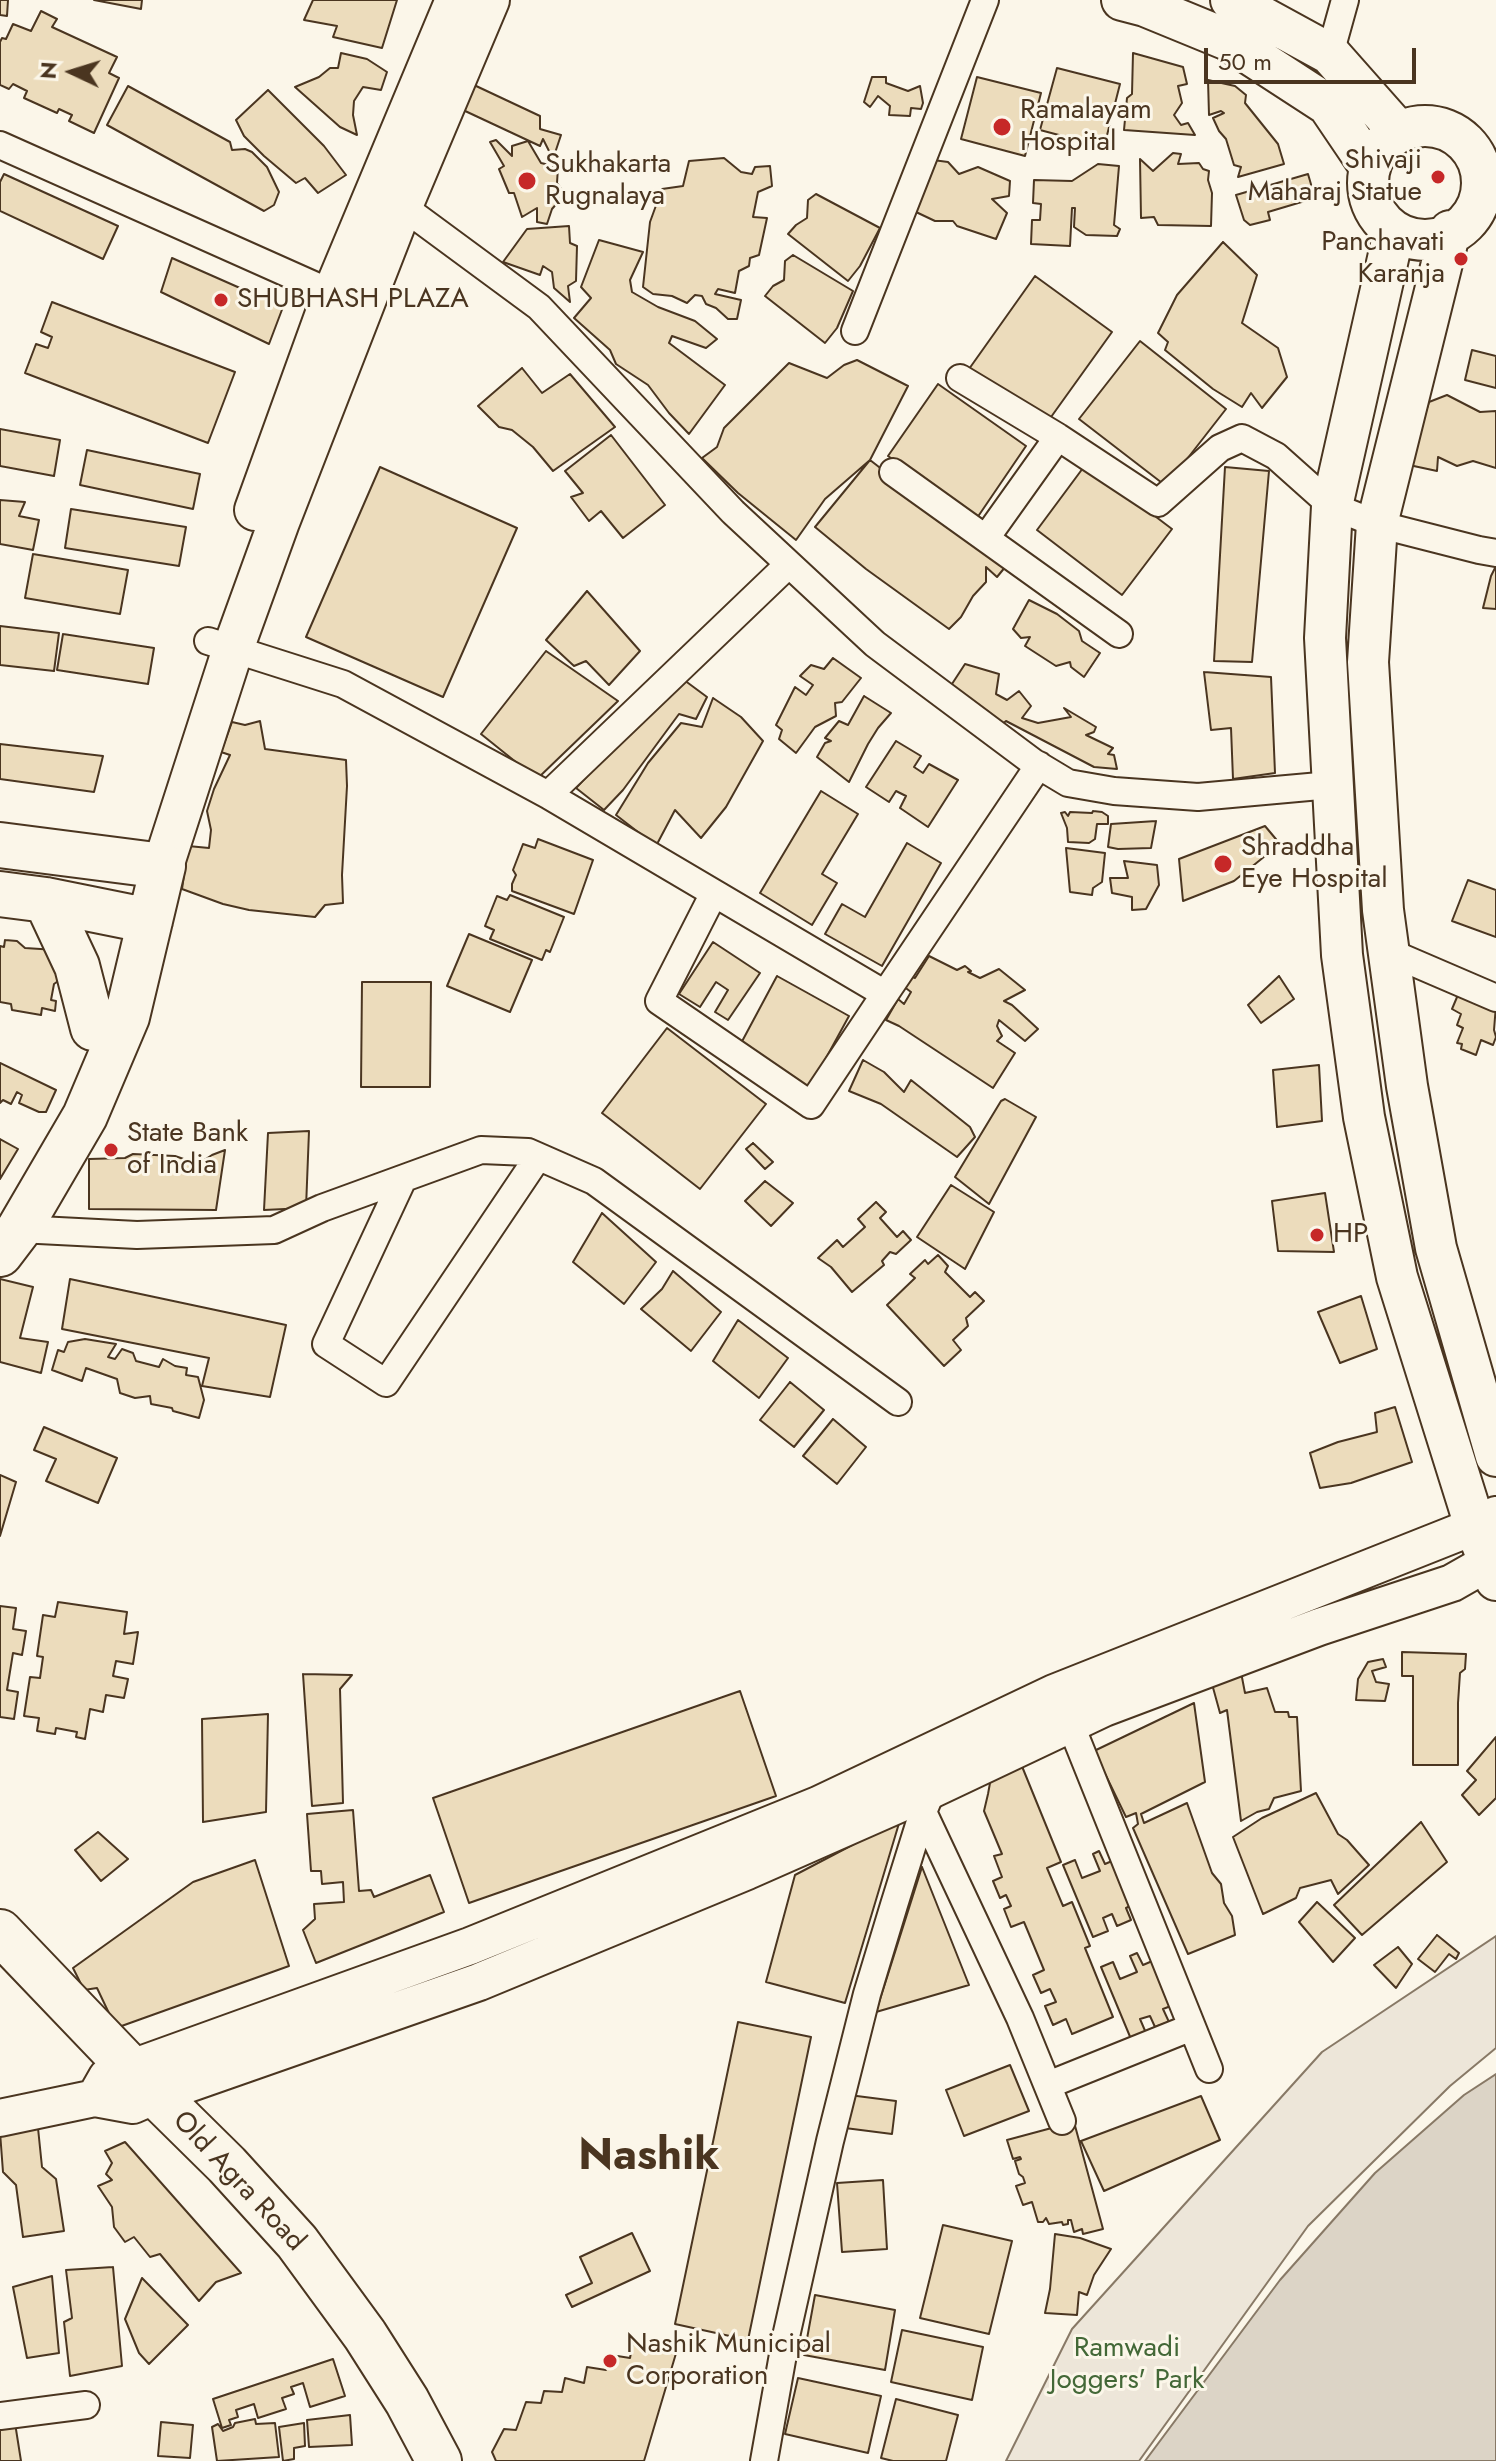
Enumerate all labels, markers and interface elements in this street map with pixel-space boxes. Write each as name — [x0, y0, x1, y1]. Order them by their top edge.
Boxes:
north arrow — [32, 32, 112, 112]
scale bar — [1208, 32, 1420, 82]
text: 50 m — [1218, 44, 1272, 79]
text: N — [31, 60, 65, 80]
place label: Ramalayam Hospital — [1020, 94, 1152, 160]
marker: Ramalayam Hospital — [991, 116, 1013, 138]
place label: Shivaji Maharaj Statue — [1248, 144, 1422, 210]
place label: Sukhakarta Rugnalaya — [545, 148, 671, 214]
marker: Shivaji Maharaj Statue — [1429, 168, 1447, 186]
marker: Sukhakarta Rugnalaya — [516, 170, 538, 192]
place label: Panchavati Karanja — [1321, 226, 1445, 292]
marker: Panchavati Karanja — [1452, 250, 1470, 268]
place label: SHUBHASH PLAZA — [237, 283, 469, 317]
marker: SHUBHASH PLAZA — [212, 291, 230, 309]
place label: Shraddha Eye Hospital — [1241, 831, 1388, 897]
marker: Shraddha Eye Hospital — [1212, 853, 1234, 875]
place label: State Bank of India — [127, 1117, 248, 1183]
marker: State Bank of India — [102, 1141, 120, 1159]
place label: HP — [1333, 1218, 1368, 1252]
marker: HP — [1308, 1226, 1326, 1244]
street label: Old Agra Road — [165, 2105, 311, 2259]
district label: Nashik — [578, 2132, 720, 2184]
place label: Nashik Municipal Corporation — [626, 2328, 831, 2394]
park label: Ramwadi Joggers' Park — [1050, 2332, 1204, 2398]
marker: Nashik Municipal Corporation — [601, 2352, 619, 2370]

